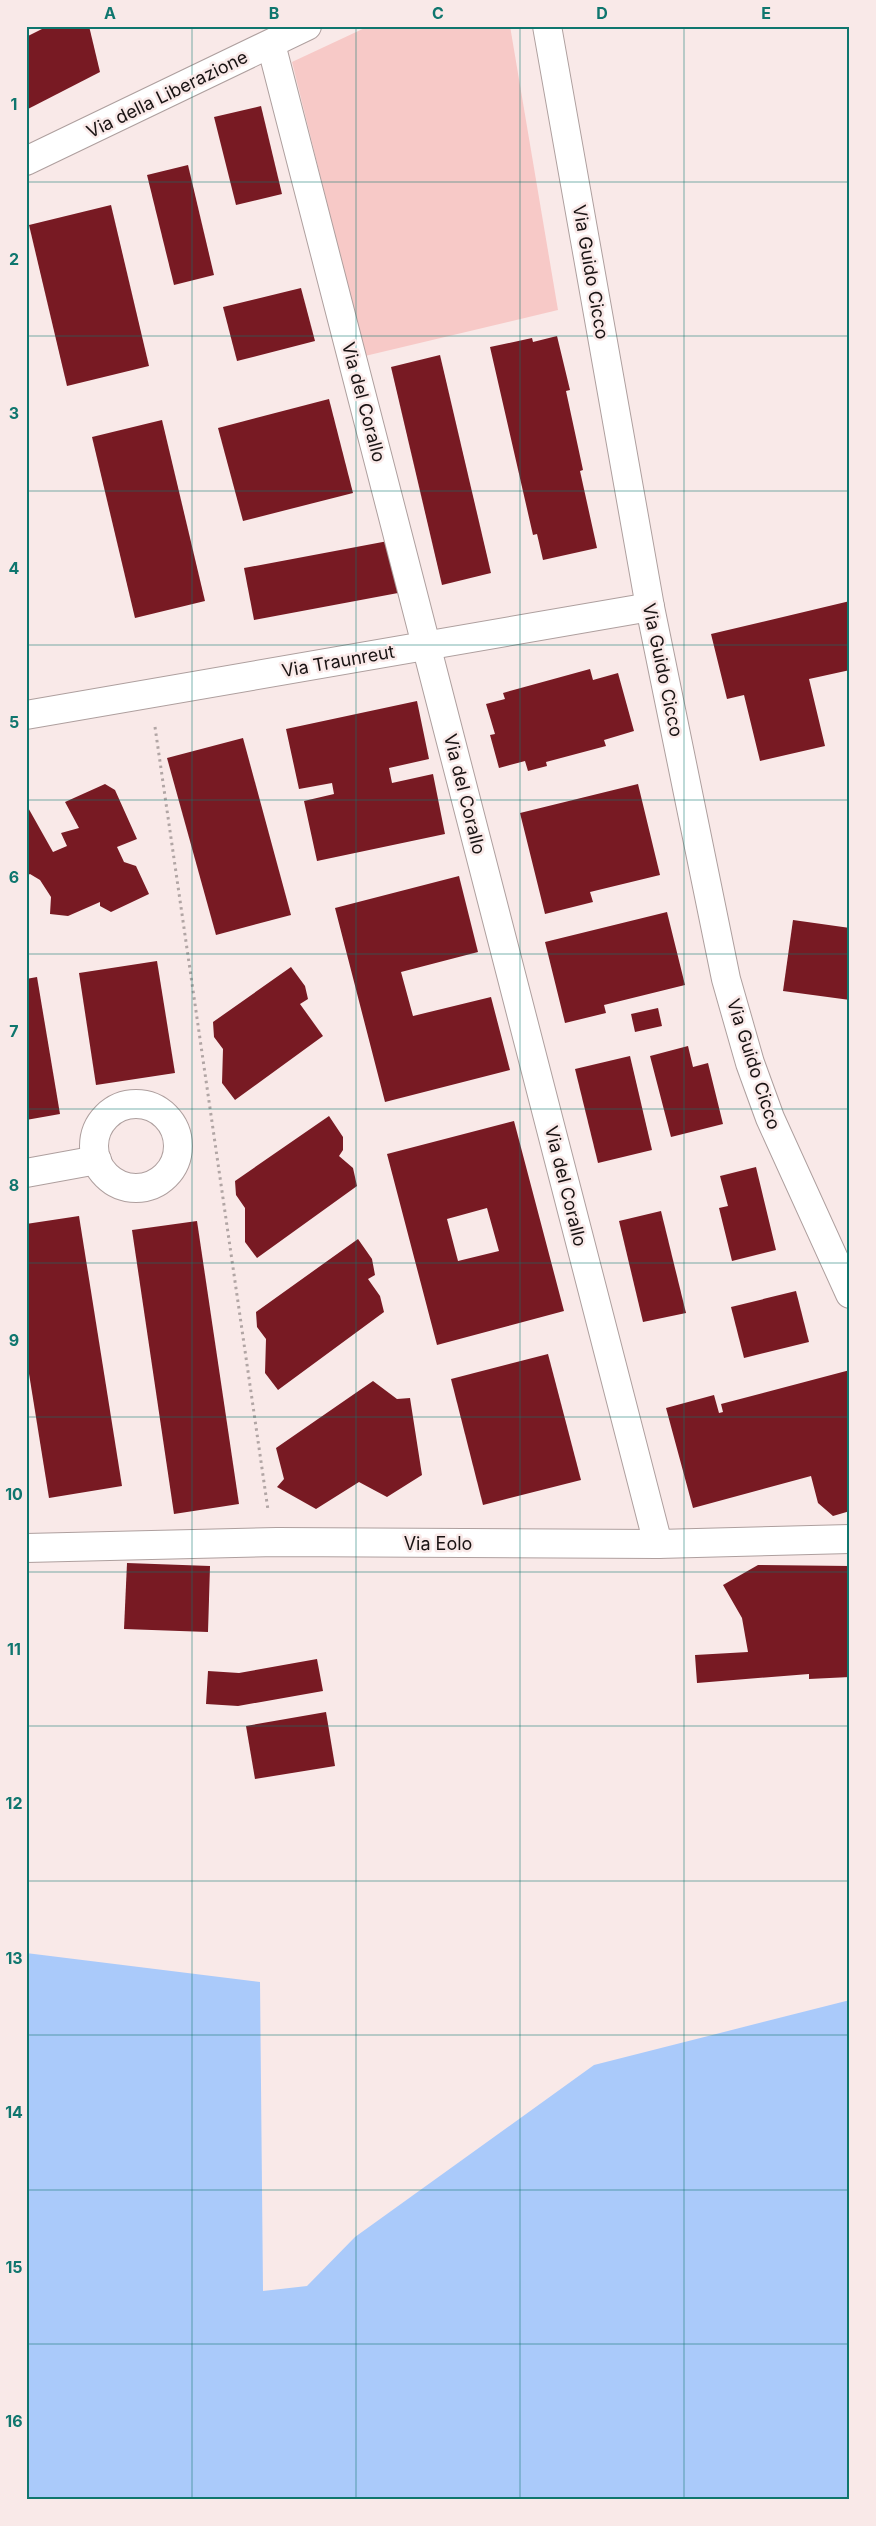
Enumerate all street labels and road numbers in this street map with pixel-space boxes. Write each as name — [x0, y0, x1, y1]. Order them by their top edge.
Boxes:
street label: Via della Liberazione — [83, 46, 251, 142]
street label: Via Guido Cicco — [569, 203, 613, 341]
street label: Via del Corallo — [338, 340, 390, 464]
street label: Via Guido Cicco — [639, 601, 687, 739]
street label: Via Traunreut — [280, 641, 396, 681]
street label: Via del Corallo — [440, 732, 490, 856]
street label: Via Guido Cicco — [723, 996, 785, 1132]
street label: Via del Corallo — [541, 1124, 591, 1248]
street label: Via Eolo — [404, 1533, 472, 1554]

